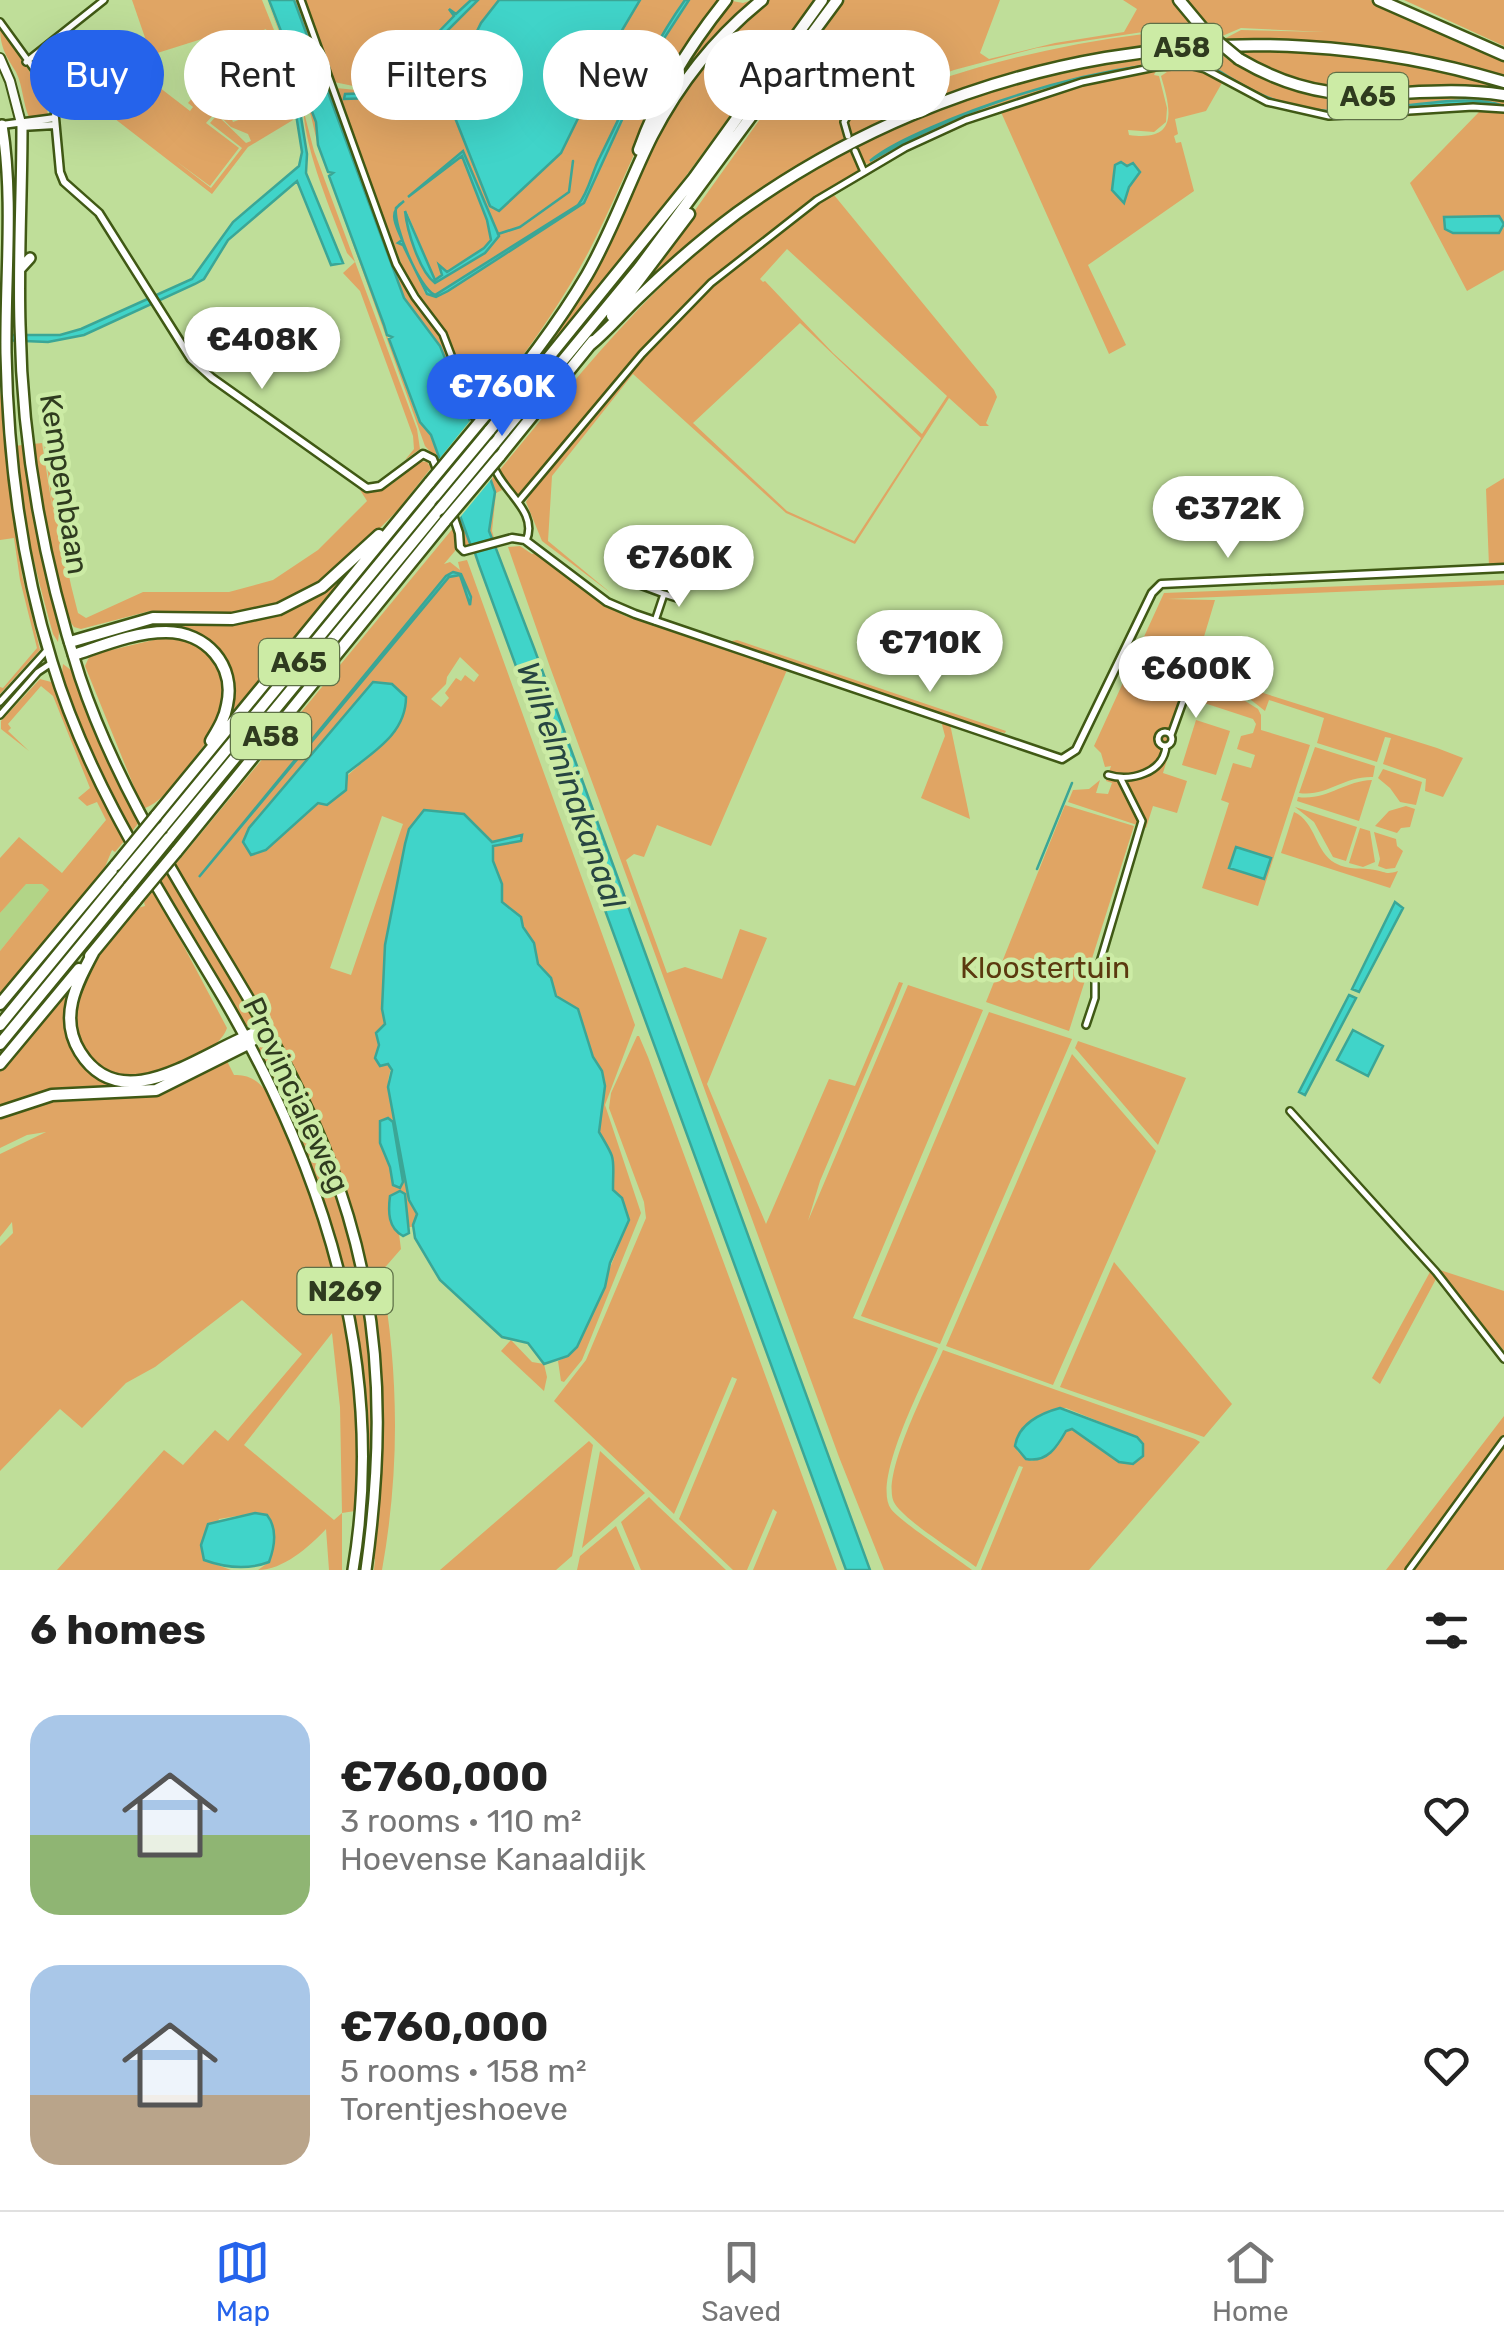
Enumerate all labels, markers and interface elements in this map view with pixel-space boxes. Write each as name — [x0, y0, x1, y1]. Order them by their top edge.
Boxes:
road number: A58 — [1142, 24, 1222, 70]
chip: Buy — [30, 30, 164, 120]
chip: Rent — [184, 30, 331, 120]
chip: Filters — [351, 30, 523, 120]
chip: New — [543, 30, 684, 120]
chip: Apartment — [704, 30, 950, 120]
road number: A65 — [1328, 73, 1408, 119]
pin: €408K — [192, 307, 332, 392]
text: €408K — [206, 320, 318, 358]
pin: €760K — [432, 354, 572, 439]
text: €760K — [449, 367, 555, 405]
street label: Kempenbaan — [32, 391, 96, 577]
pin: €372K — [1158, 476, 1298, 561]
text: €372K — [1175, 489, 1281, 527]
pin: €760K — [609, 525, 749, 610]
text: €760K — [626, 538, 732, 576]
pin: €710K — [860, 610, 1000, 695]
text: €710K — [879, 623, 981, 661]
pin: €600K — [1126, 636, 1266, 721]
road number: A65 — [259, 639, 339, 685]
text: €600K — [1141, 649, 1251, 687]
water label: Wilhelminakanaal — [509, 656, 634, 915]
road number: A58 — [231, 713, 311, 759]
park label: Kloostertuin — [960, 950, 1130, 986]
street label: Provincialeweg — [235, 992, 357, 1198]
road number: N269 — [298, 1268, 392, 1314]
icon: filters — [1419, 1603, 1474, 1658]
text: 6 homes — [30, 1605, 206, 1655]
text: €760,000 — [340, 1752, 549, 1802]
icon: home — [110, 1755, 230, 1875]
icon: heart — [1419, 1788, 1474, 1843]
text: 3 rooms · 110 m² — [340, 1802, 582, 1840]
text: Hoevense Kanaaldijk — [340, 1840, 646, 1878]
text: €760,000 — [340, 2002, 549, 2052]
icon: home — [110, 2005, 230, 2125]
icon: heart — [1419, 2038, 1474, 2093]
text: 5 rooms · 158 m² — [340, 2052, 587, 2090]
text: Torentjeshoeve — [340, 2090, 568, 2128]
tab: Map — [215, 2235, 270, 2328]
tab: Saved — [701, 2235, 781, 2328]
tab: Home — [1212, 2235, 1289, 2328]

